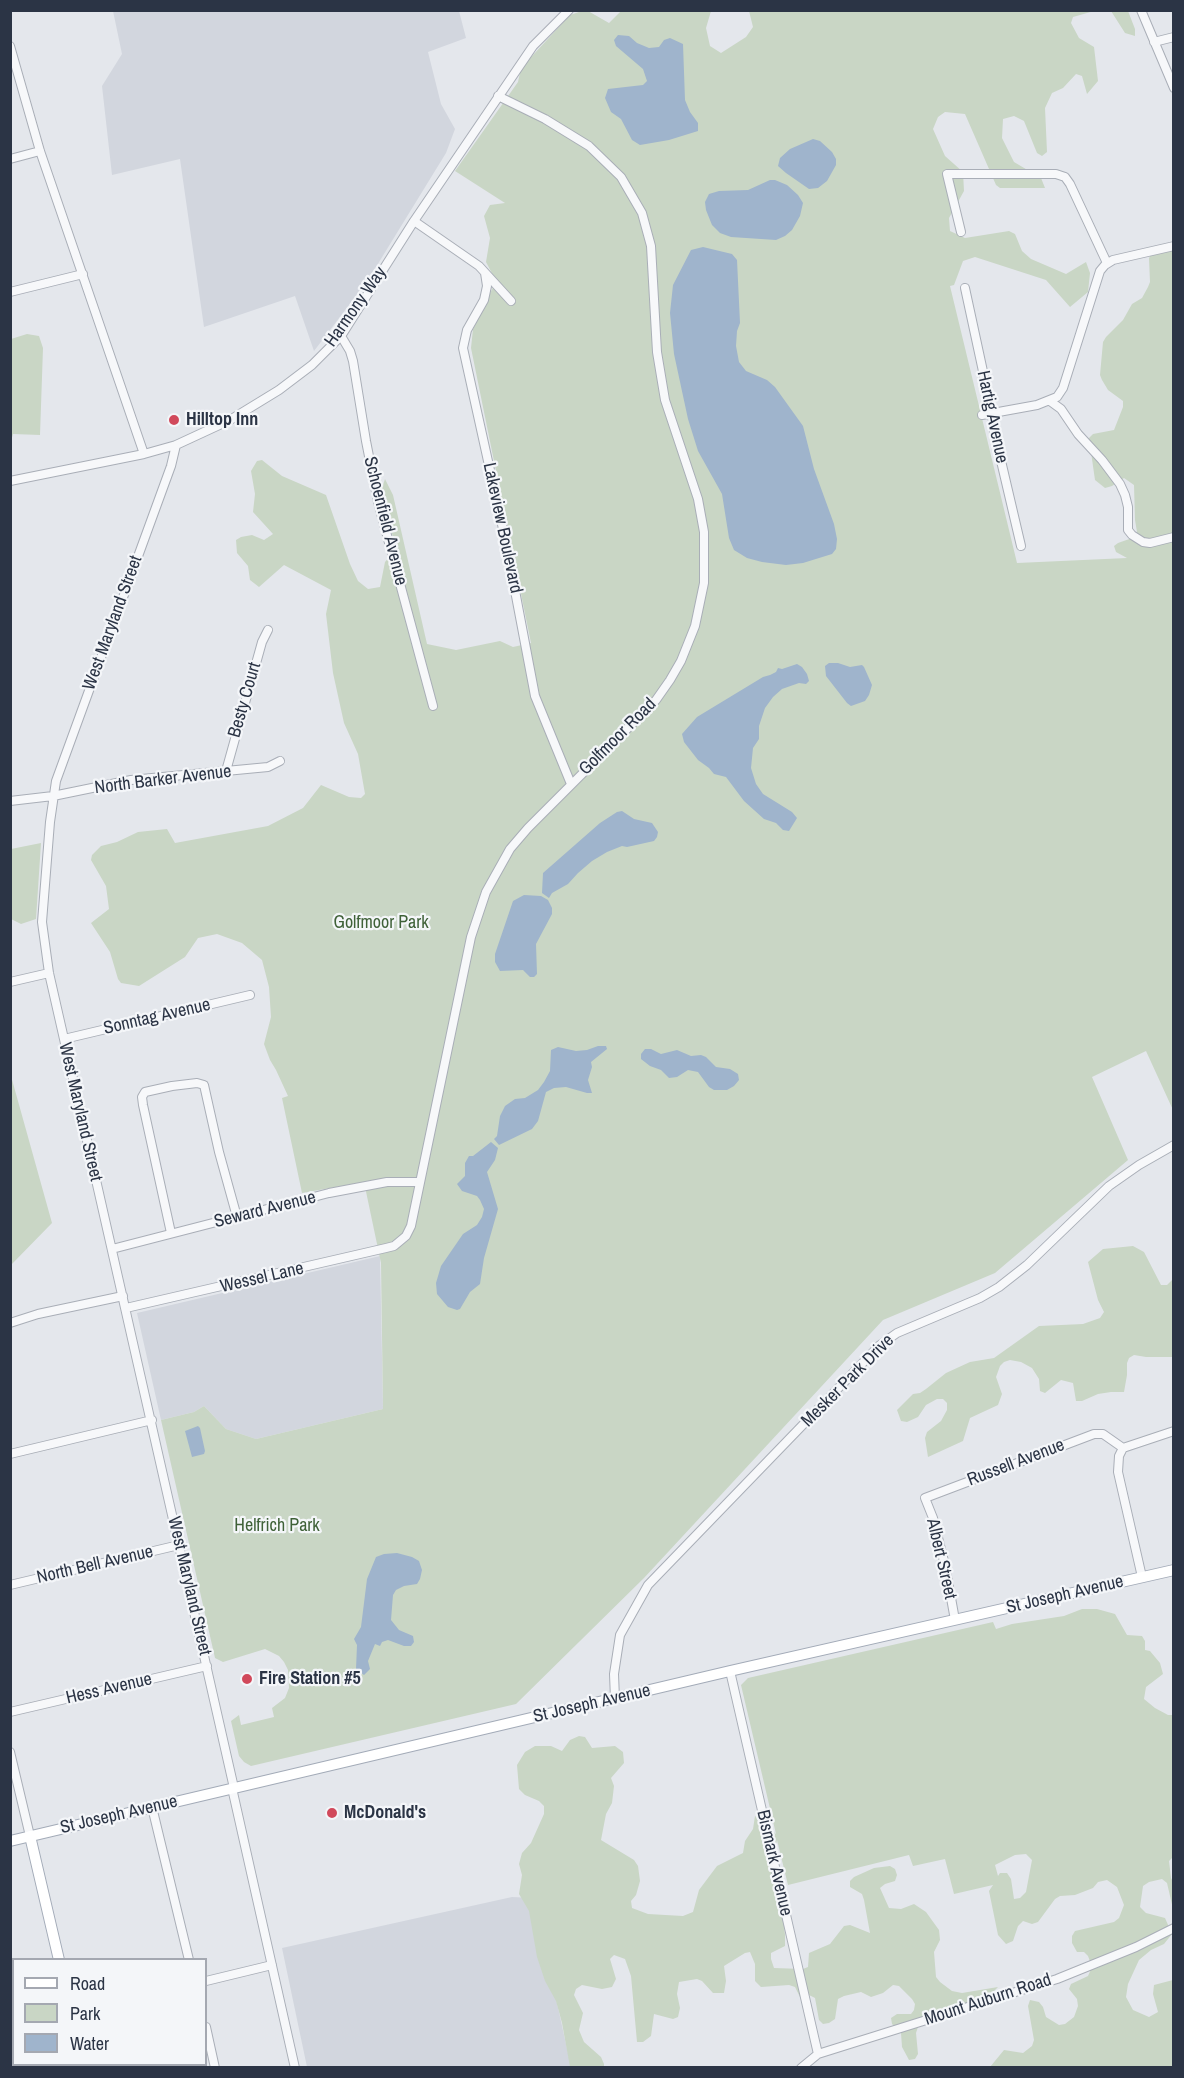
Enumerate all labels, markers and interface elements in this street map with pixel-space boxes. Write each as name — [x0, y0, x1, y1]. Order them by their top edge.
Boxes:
street label: Harmony Way — [320, 263, 392, 351]
street label: Hartig Avenue — [972, 369, 1012, 465]
place label: Hilltop Inn — [186, 409, 258, 431]
marker: Hilltop Inn — [167, 413, 181, 427]
street label: Schoenfield Avenue — [359, 454, 411, 588]
street label: Lakeview Boulevard — [478, 461, 526, 595]
street label: West Maryland Street — [79, 553, 147, 693]
street label: Besty Court — [224, 660, 266, 740]
street label: Golfmoor Road — [575, 694, 661, 780]
street label: North Barker Avenue — [93, 761, 233, 799]
park label: Golfmoor Park — [333, 912, 429, 934]
street label: Sonntag Avenue — [102, 994, 212, 1040]
street label: West Maryland Street — [54, 1041, 106, 1183]
street label: Seward Avenue — [212, 1187, 318, 1233]
street label: Wessel Lane — [218, 1258, 306, 1298]
street label: Mesker Park Drive — [797, 1330, 899, 1432]
street label: Russell Avenue — [964, 1435, 1068, 1491]
street label: West Maryland Street — [163, 1515, 215, 1657]
park label: Helfrich Park — [234, 1515, 320, 1537]
street label: Albert Street — [921, 1517, 961, 1601]
street label: North Bell Avenue — [35, 1541, 155, 1589]
street label: St Joseph Avenue — [1004, 1571, 1126, 1619]
place label: Fire Station #5 — [259, 1668, 361, 1690]
street label: Hess Avenue — [64, 1669, 154, 1709]
marker: Fire Station #5 — [240, 1672, 254, 1686]
street label: St Joseph Avenue — [531, 1680, 653, 1728]
street label: St Joseph Avenue — [58, 1791, 180, 1839]
place label: McDonald's — [344, 1802, 426, 1824]
marker: McDonald's — [325, 1806, 339, 1820]
street label: Bismark Avenue — [751, 1808, 797, 1918]
legend — [12, 1958, 207, 2066]
street label: Mount Auburn Road — [922, 1969, 1054, 2031]
text: Road — [70, 1971, 105, 1996]
text: Park — [70, 2001, 100, 2026]
text: Water — [70, 2031, 109, 2056]

